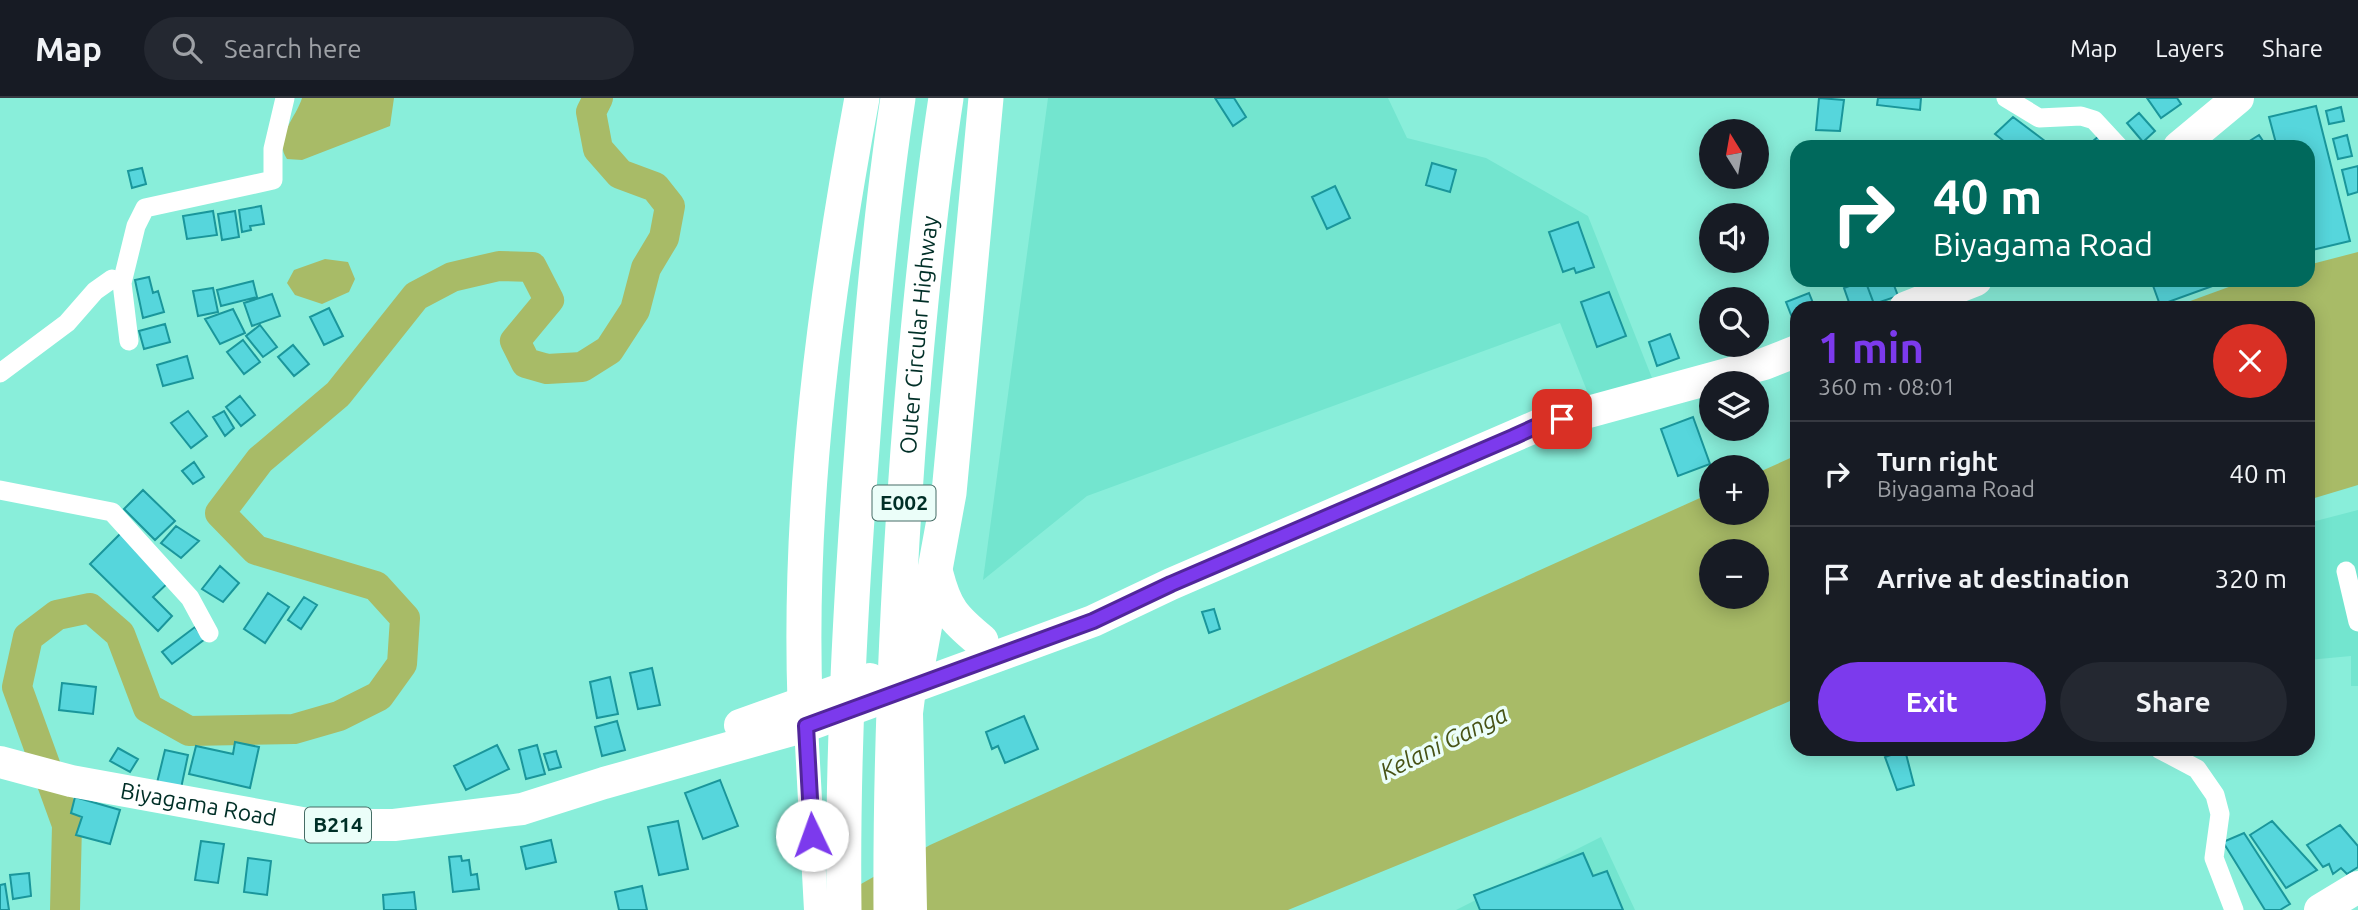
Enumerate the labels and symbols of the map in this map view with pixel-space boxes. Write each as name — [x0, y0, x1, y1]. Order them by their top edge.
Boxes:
north arrow — [1699, 119, 1769, 189]
street label: Outer Circular Highway — [895, 214, 942, 455]
pin — [1532, 389, 1592, 449]
road number: E002 — [872, 486, 936, 520]
water label: Kelani Ganga — [1376, 700, 1512, 785]
street label: Biyagama Road — [118, 777, 279, 830]
position arrow — [775, 798, 849, 872]
road number: B214 — [305, 808, 371, 842]

